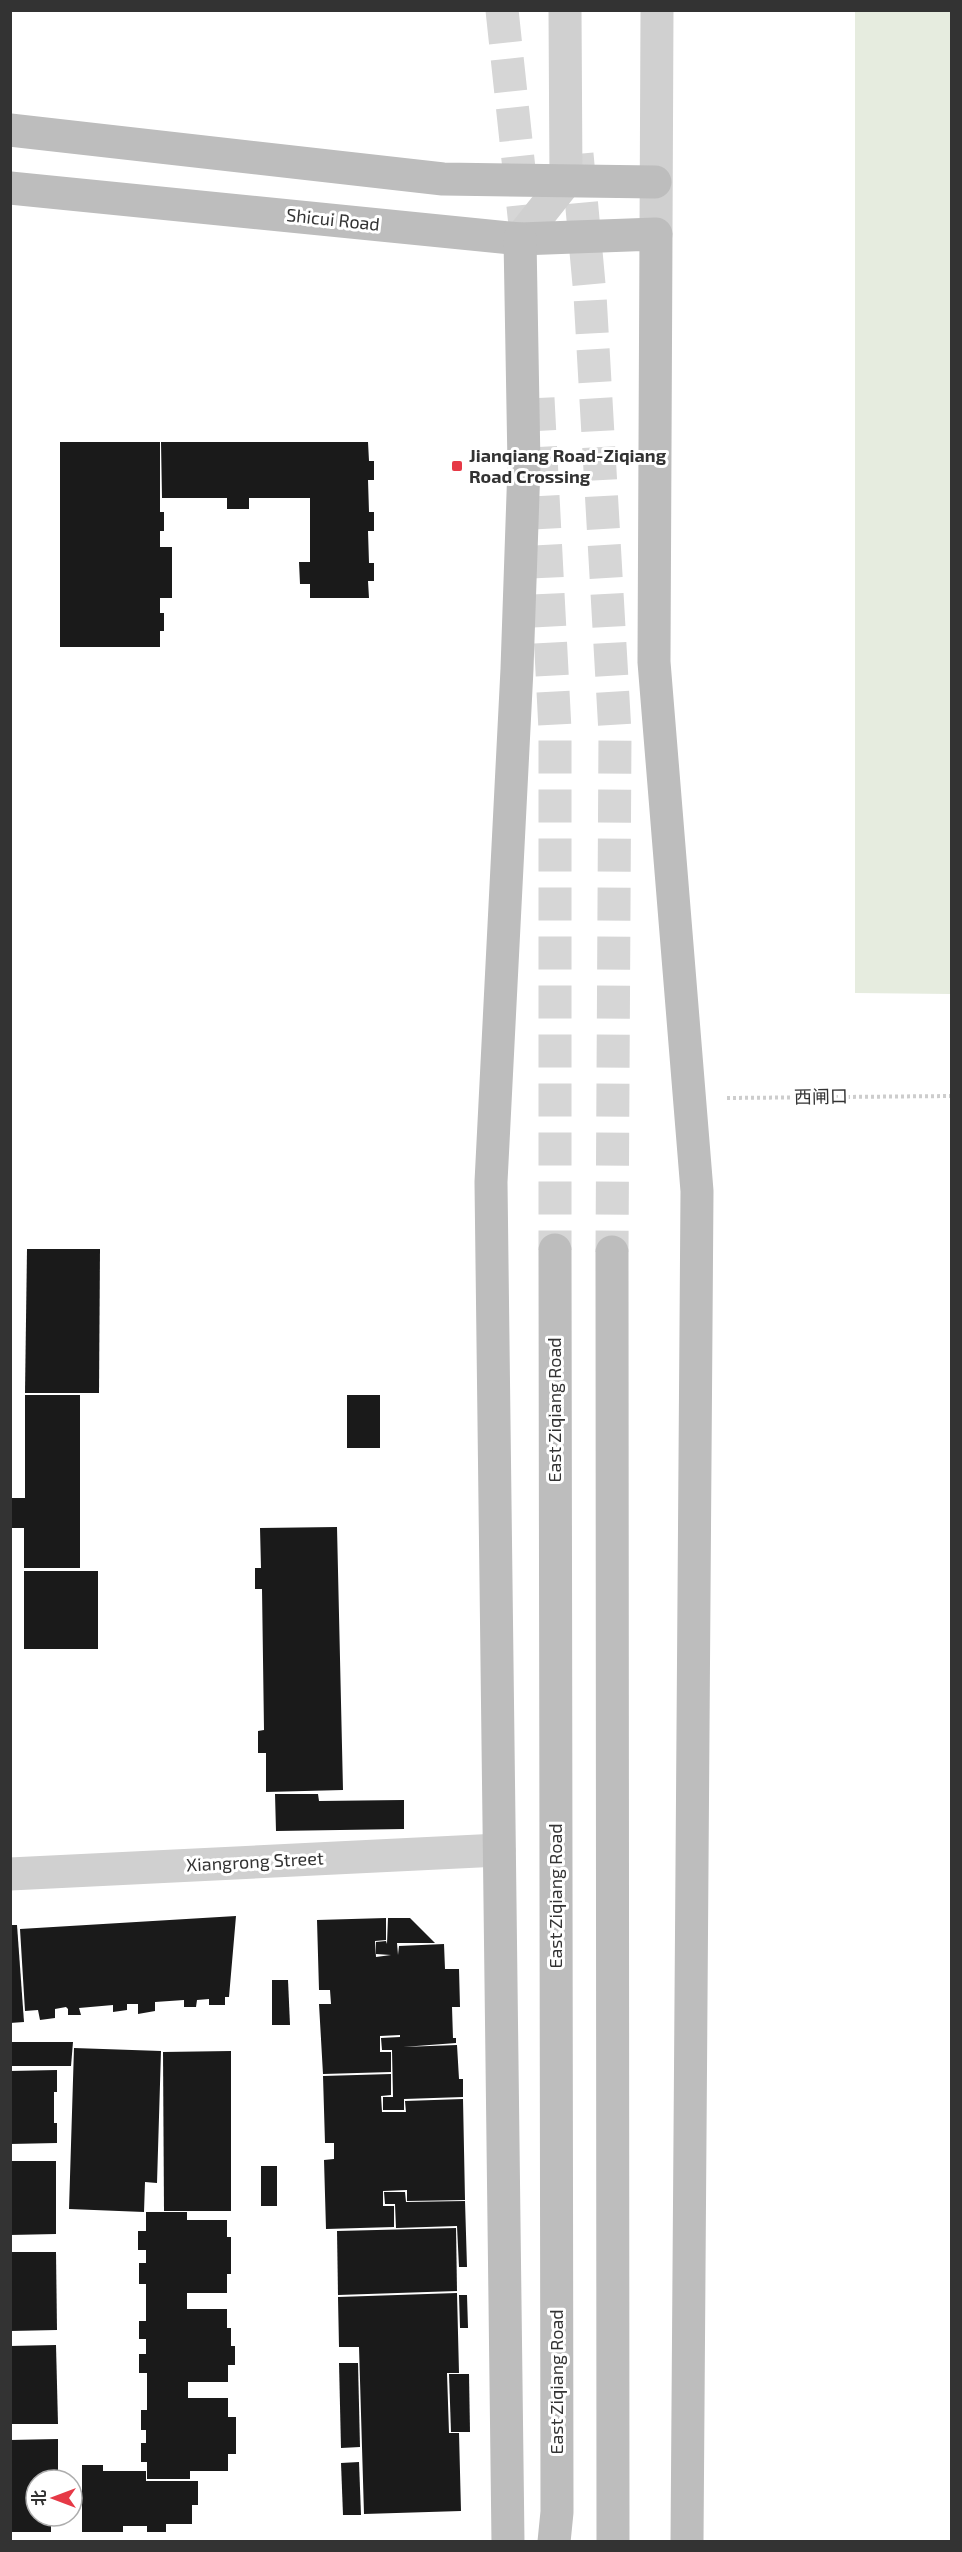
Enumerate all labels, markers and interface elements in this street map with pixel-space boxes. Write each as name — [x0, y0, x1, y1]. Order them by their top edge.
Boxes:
street label: Shicui Road — [285, 203, 381, 235]
place label: Jianqiang Road-Ziqiang Road Crossing — [469, 444, 667, 487]
marker: Jianqiang Road-Ziqiang Road Crossing — [450, 459, 464, 473]
street label: 西闸口 — [794, 1085, 848, 1107]
street label: East Ziqiang Road — [543, 1337, 565, 1483]
street label: East Ziqiang Road — [544, 1823, 566, 1969]
street label: Xiangrong Street — [186, 1846, 324, 1876]
street label: East Ziqiang Road — [545, 2309, 567, 2455]
north arrow — [24, 2468, 84, 2528]
text: 北 — [29, 2490, 48, 2506]

